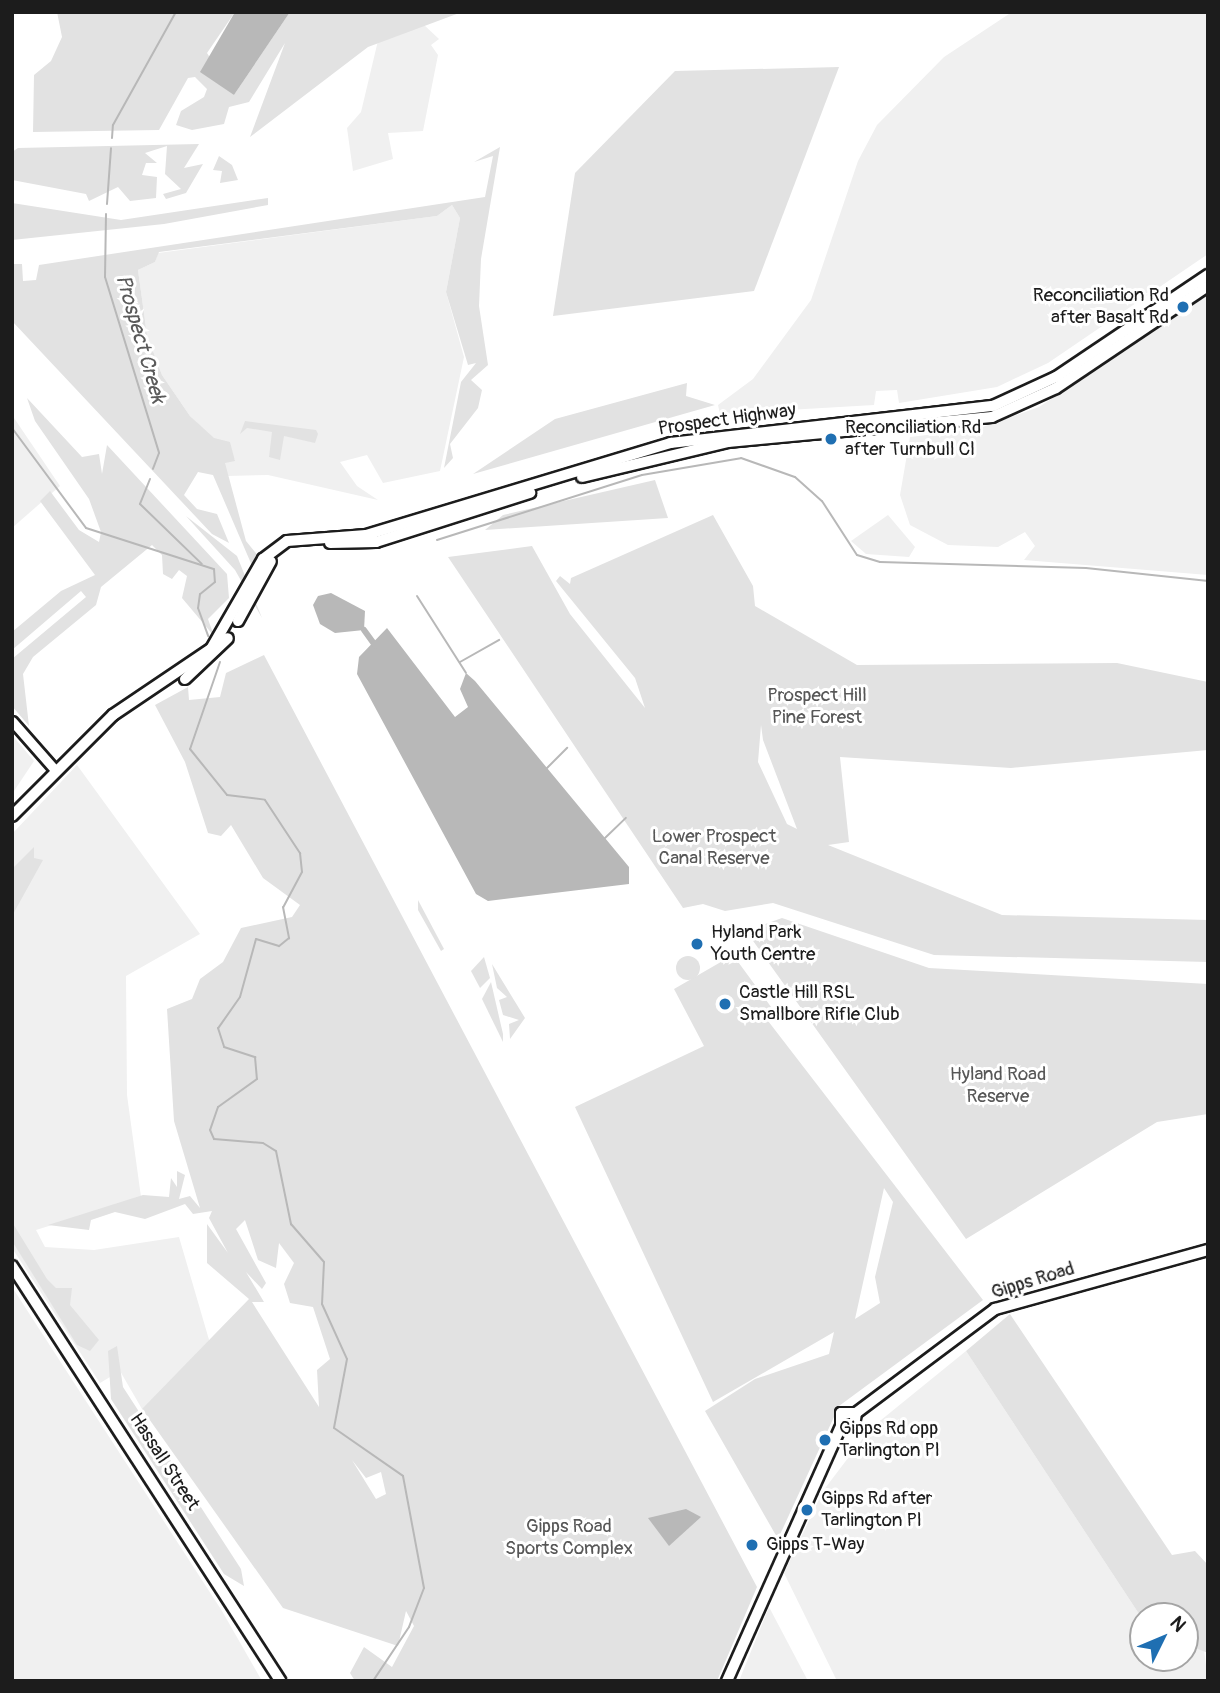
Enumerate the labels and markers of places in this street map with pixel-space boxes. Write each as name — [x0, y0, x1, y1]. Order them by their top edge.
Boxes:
place label: Reconciliation Rd after Basalt Rd — [1033, 285, 1169, 329]
marker: Reconciliation Rd after Basalt Rd — [1175, 299, 1191, 315]
place label: Reconciliation Rd after Turnbull Cl — [845, 417, 981, 461]
marker: Reconciliation Rd after Turnbull Cl — [823, 431, 839, 447]
place label: Hyland Park Youth Centre — [711, 922, 815, 966]
marker: Hyland Park Youth Centre — [689, 936, 705, 952]
place label: Castle Hill RSL Smallbore Rifle Club — [739, 982, 899, 1026]
marker: Castle Hill RSL Smallbore Rifle Club — [717, 996, 733, 1012]
place label: Gipps Rd opp Tarlington Pl — [839, 1418, 940, 1462]
marker: Gipps Rd opp Tarlington Pl — [817, 1432, 833, 1448]
place label: Gipps Rd after Tarlington Pl — [821, 1488, 932, 1532]
marker: Gipps Rd after Tarlington Pl — [799, 1502, 815, 1518]
place label: Gipps T-Way — [766, 1534, 864, 1556]
marker: Gipps T-Way — [744, 1537, 760, 1553]

